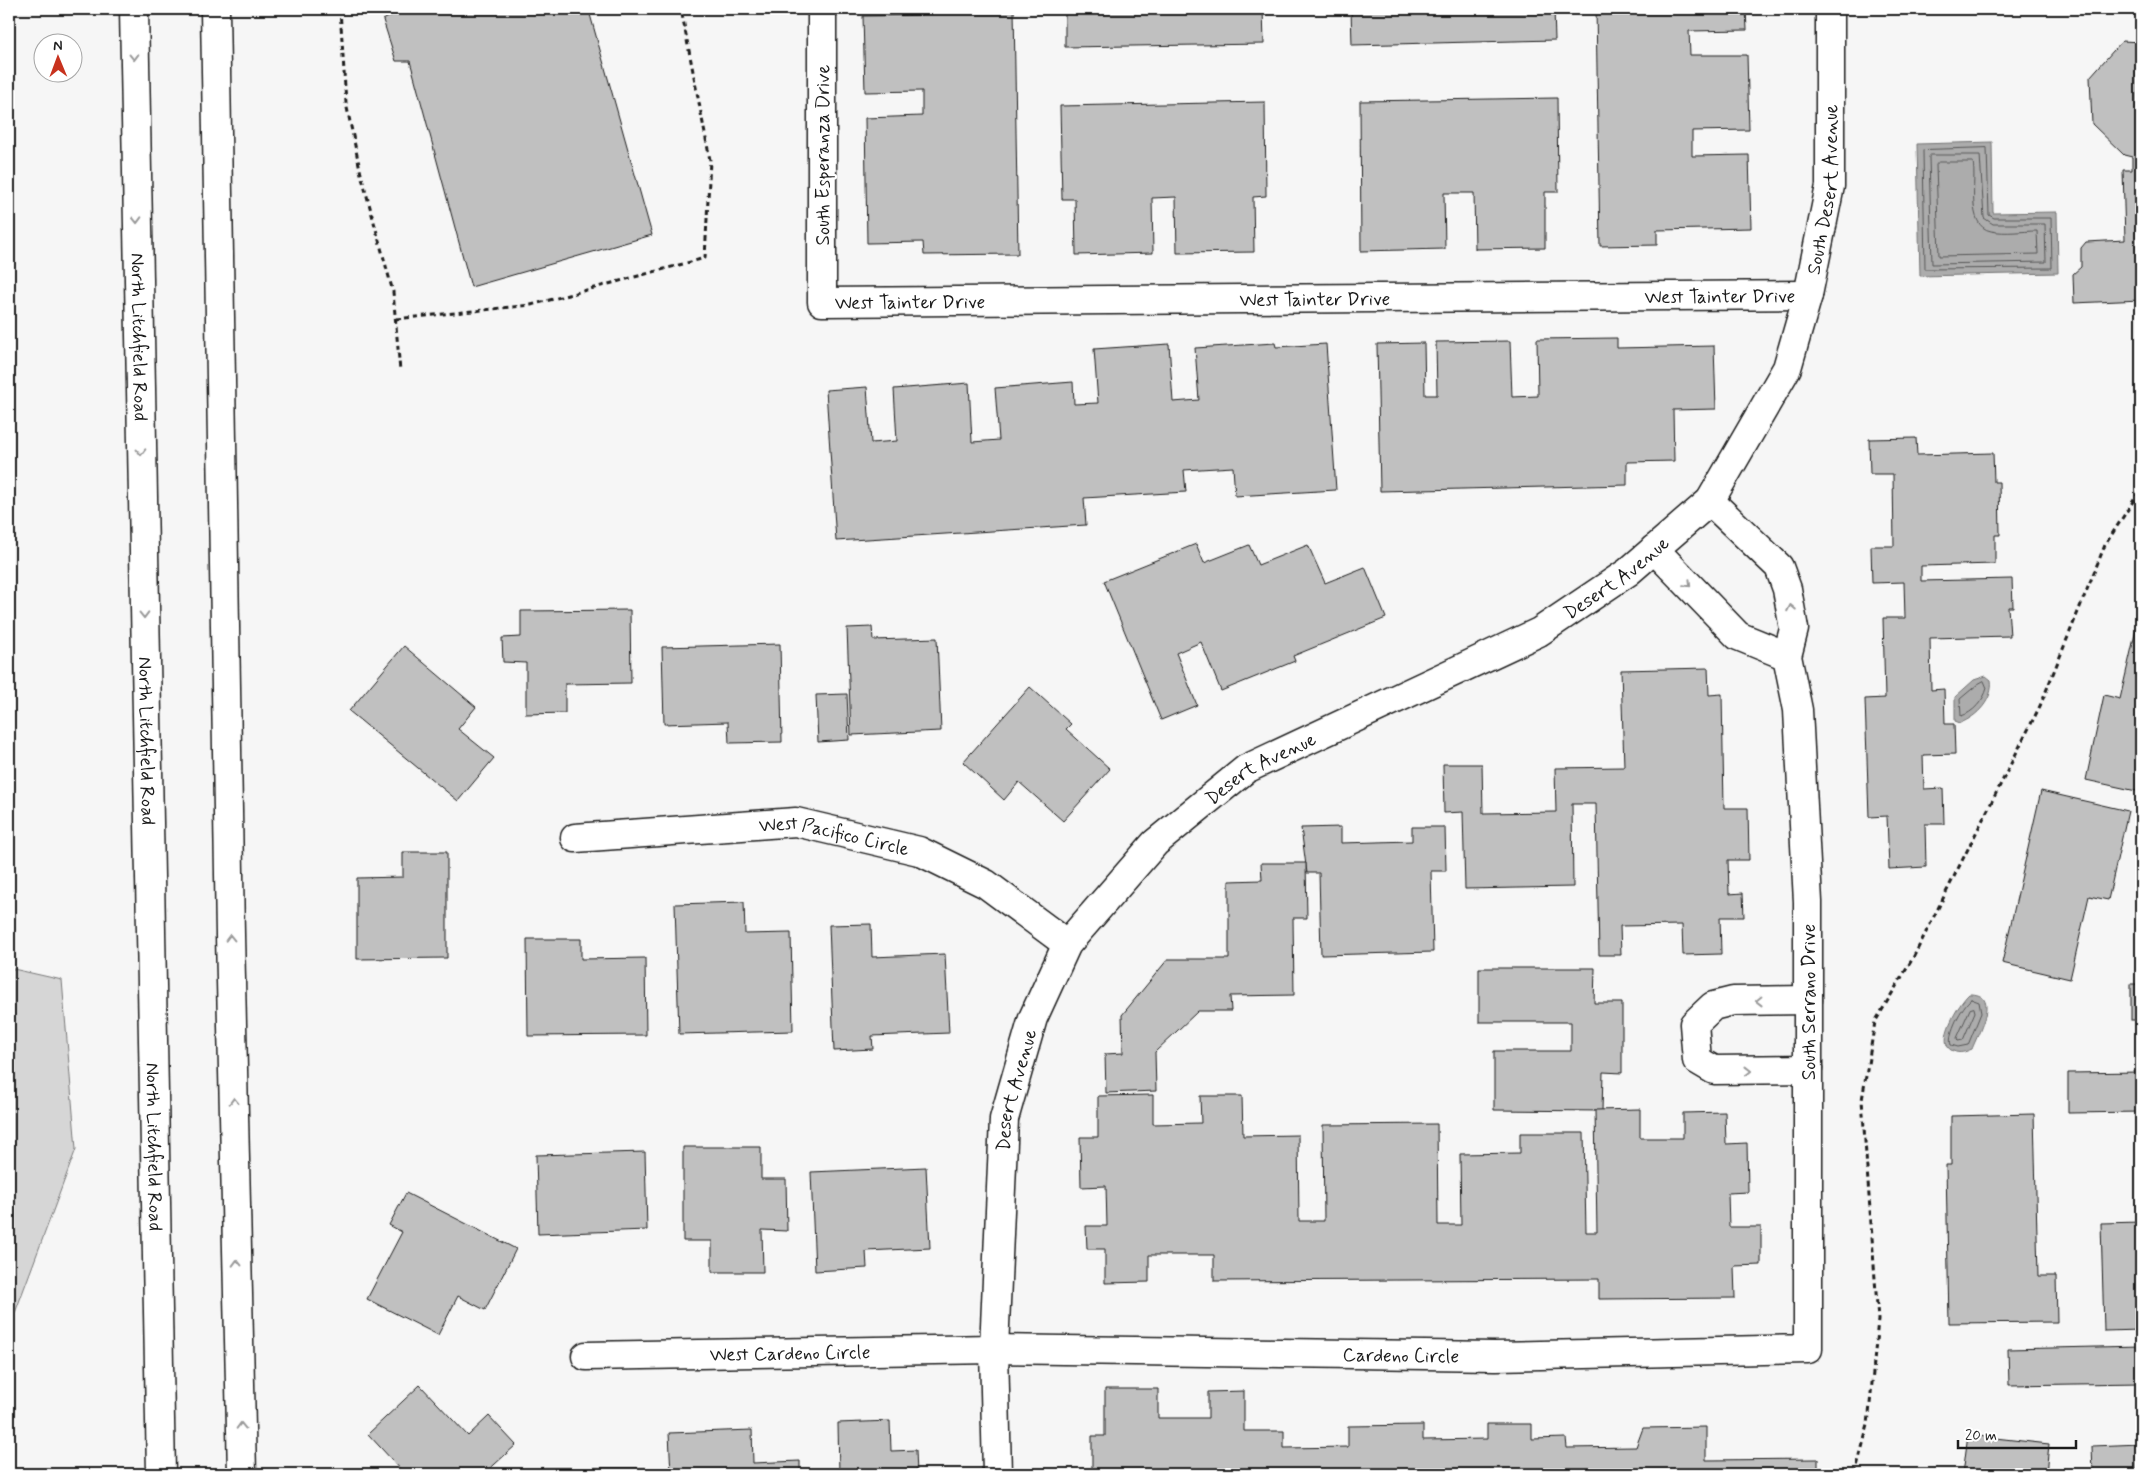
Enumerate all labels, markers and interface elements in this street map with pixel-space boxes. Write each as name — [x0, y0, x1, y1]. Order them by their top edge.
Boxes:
north arrow — [32, 32, 82, 82]
text: N — [53, 37, 63, 55]
one-way arrow — [129, 54, 140, 62]
street label: South Esperanza Drive — [811, 64, 836, 245]
street label: South Desert Avenue — [1801, 104, 1845, 277]
one-way arrow — [132, 216, 142, 224]
street label: North Litchfield Road — [124, 253, 153, 421]
street label: West Tainter Drive — [1644, 284, 1795, 310]
street label: West Tainter Drive — [1240, 287, 1390, 313]
street label: West Tainter Drive — [835, 290, 986, 316]
one-way arrow — [136, 449, 146, 457]
street label: Desert Avenue — [1559, 531, 1675, 626]
one-way arrow — [1682, 579, 1691, 588]
one-way arrow — [1786, 604, 1796, 613]
one-way arrow — [139, 612, 149, 619]
street label: North Litchfield Road — [132, 656, 160, 825]
street label: Desert Avenue — [1201, 727, 1320, 811]
street label: West Pacifico Circle — [758, 811, 912, 862]
street label: South Serrano Drive — [1797, 924, 1822, 1080]
one-way arrow — [225, 934, 235, 942]
one-way arrow — [1755, 996, 1762, 1006]
street label: Desert Avenue — [992, 1026, 1043, 1151]
street label: North Litchfield Road — [139, 1062, 168, 1231]
one-way arrow — [1744, 1066, 1752, 1076]
one-way arrow — [228, 1096, 239, 1104]
one-way arrow — [232, 1259, 242, 1266]
street label: West Cardeno Circle — [709, 1340, 871, 1368]
street label: Cardeno Circle — [1342, 1343, 1459, 1369]
scale bar — [1958, 1418, 2075, 1450]
one-way arrow — [236, 1421, 246, 1429]
text: 20 m — [1965, 1426, 1997, 1446]

